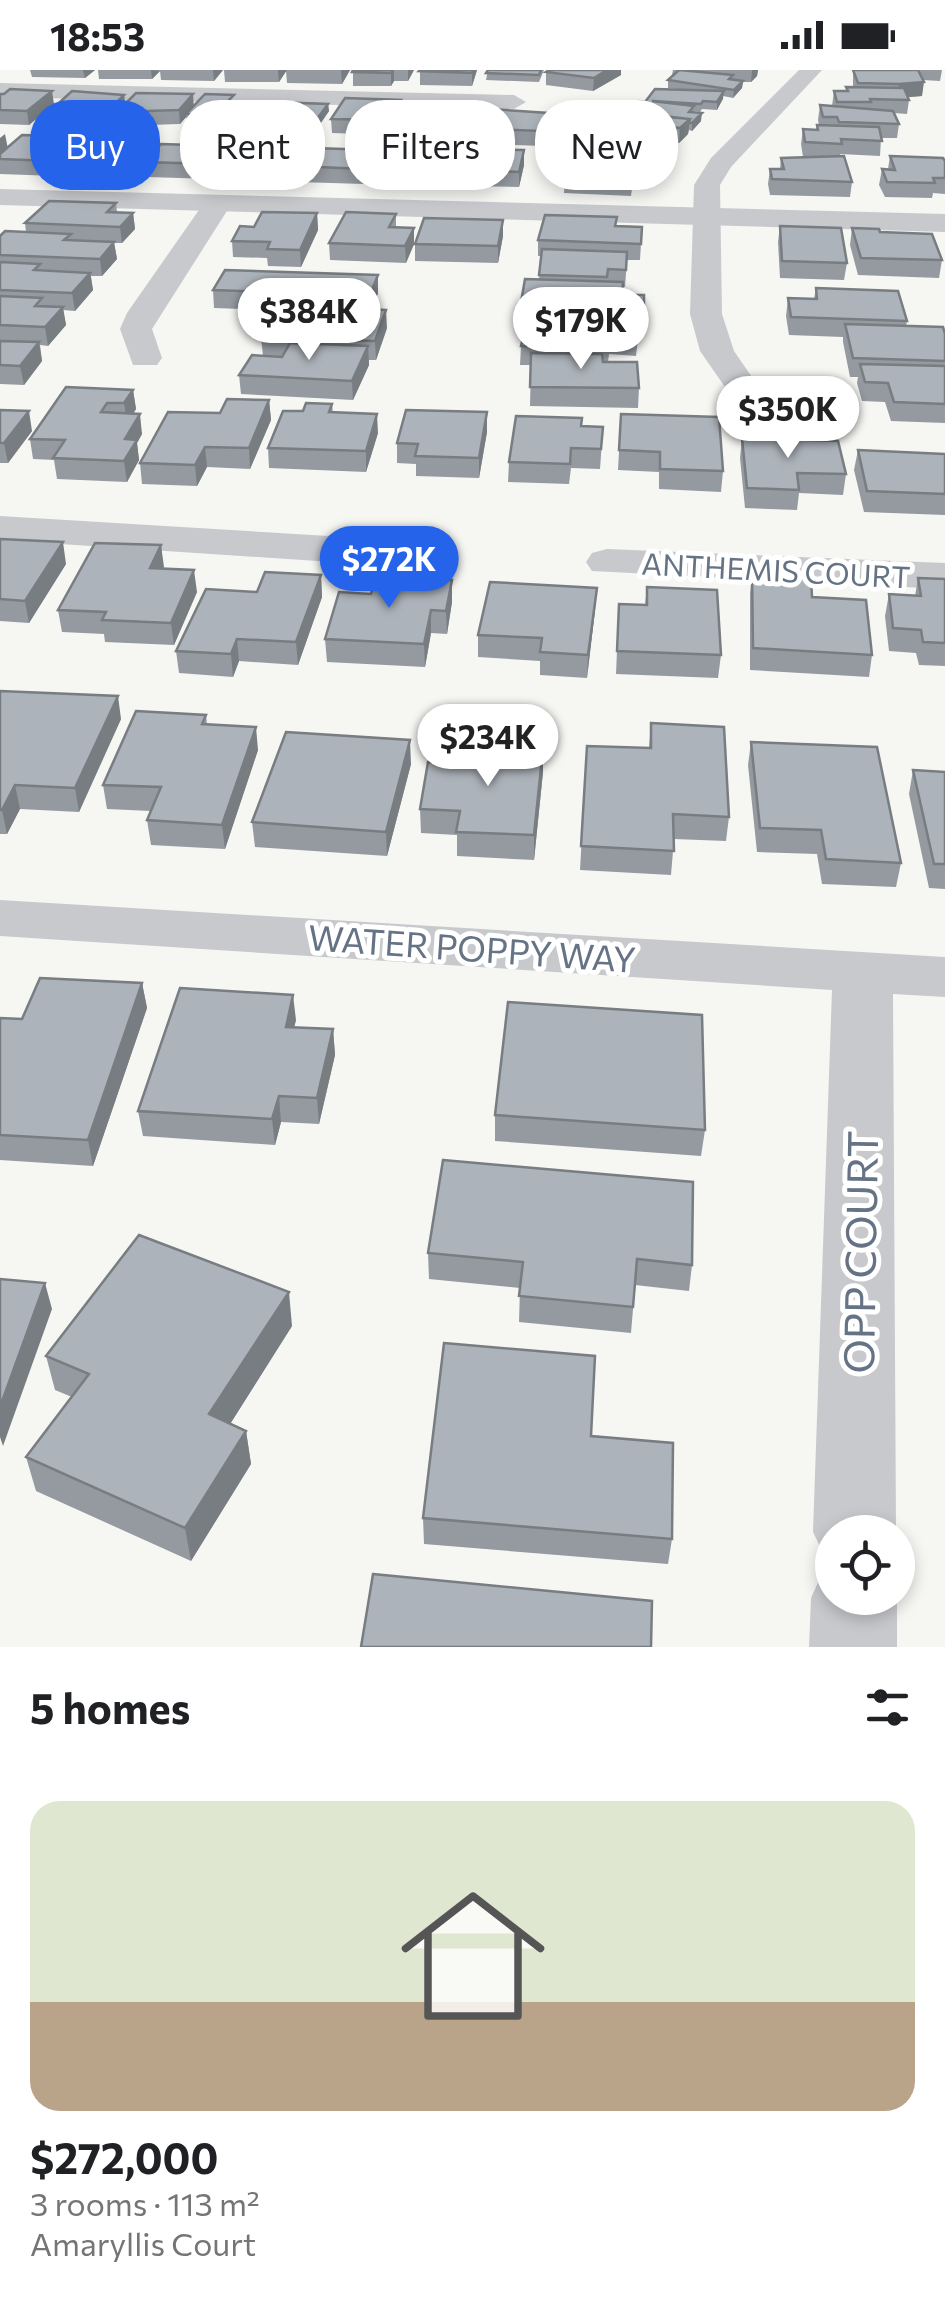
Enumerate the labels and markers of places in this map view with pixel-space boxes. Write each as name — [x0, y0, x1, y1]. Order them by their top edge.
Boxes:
pin: $384K — [239, 278, 379, 363]
pin: $179K — [511, 287, 651, 372]
pin: $350K — [718, 376, 858, 461]
pin: $272K — [319, 526, 459, 611]
pin: $234K — [418, 704, 558, 789]

